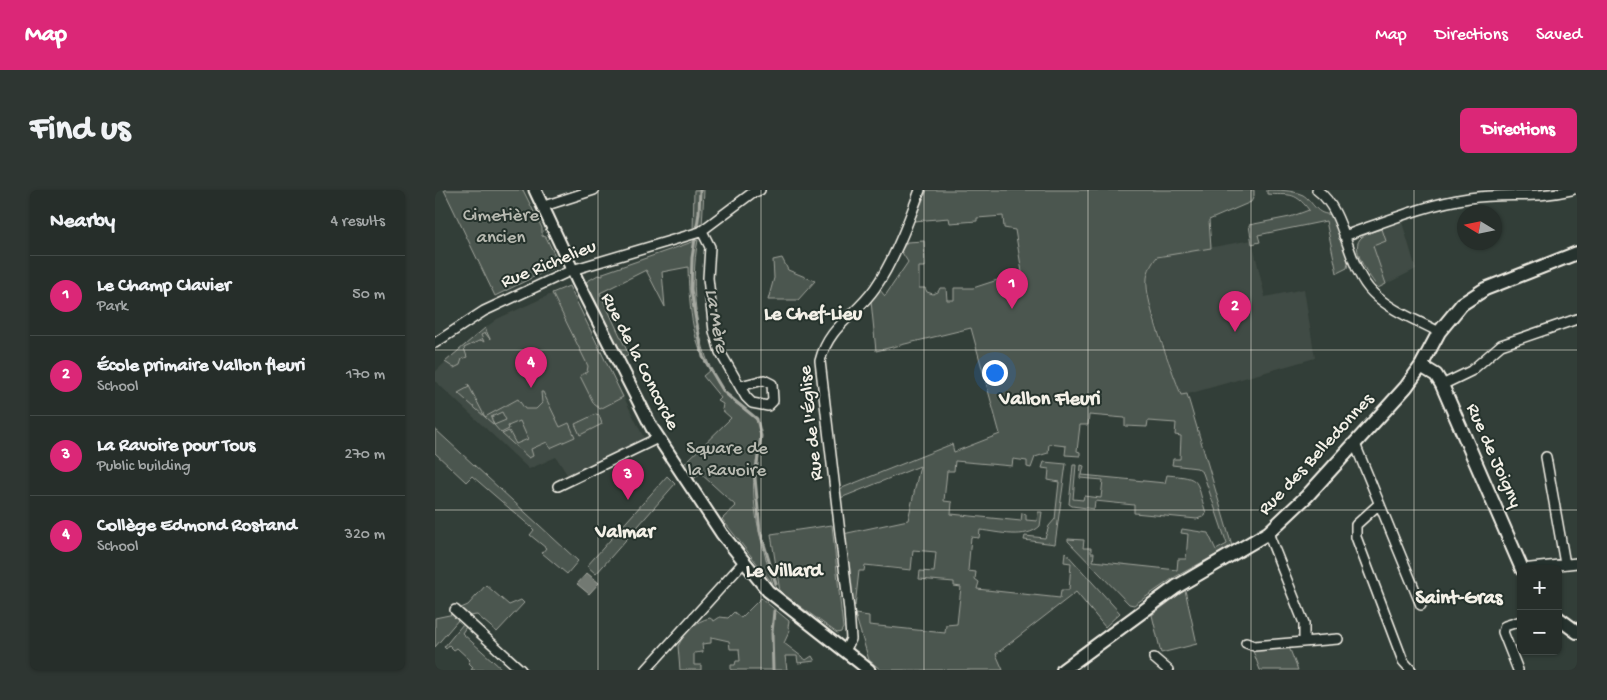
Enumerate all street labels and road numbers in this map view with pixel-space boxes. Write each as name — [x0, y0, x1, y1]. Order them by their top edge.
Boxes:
street label: Rue Richelieu — [498, 235, 600, 295]
street label: Rue de la Concorde — [594, 289, 684, 435]
street label: Rue de l'Église — [795, 364, 829, 482]
street label: Rue des Belledonnes — [1254, 388, 1380, 521]
street label: Rue de Joigny — [1460, 400, 1527, 512]

